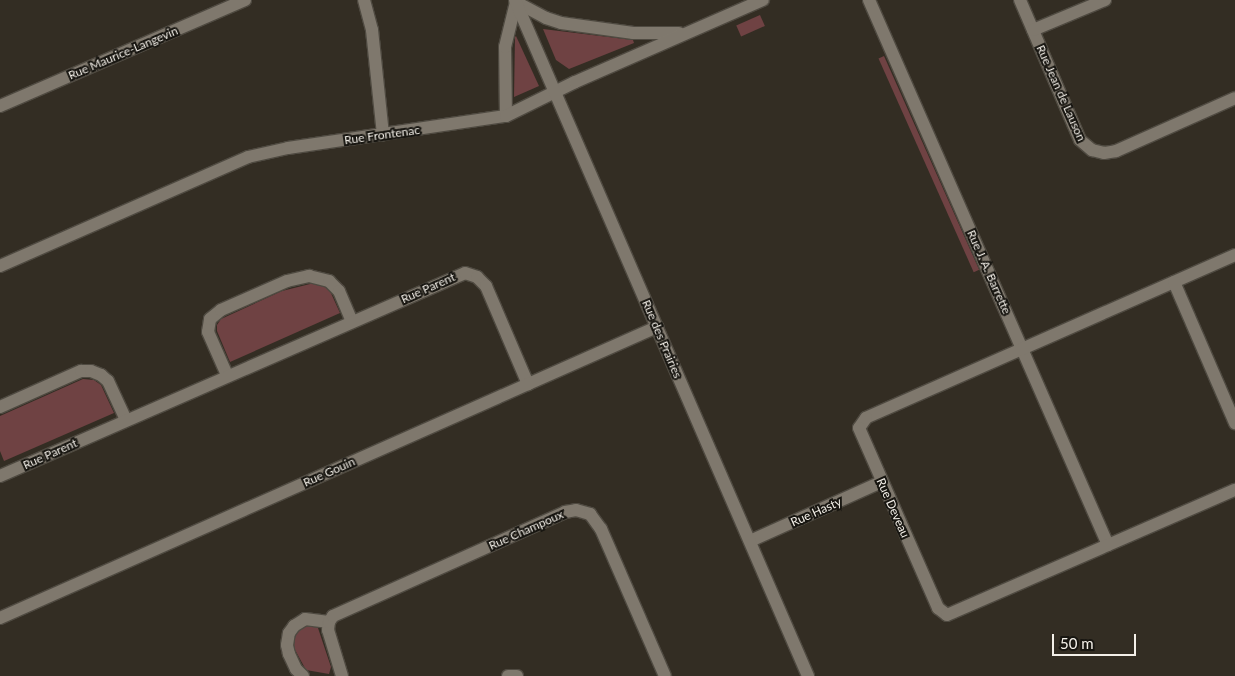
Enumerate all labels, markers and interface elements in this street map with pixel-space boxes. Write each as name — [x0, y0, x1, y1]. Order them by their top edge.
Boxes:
street label: Rue Maurice-Langevin — [66, 23, 180, 83]
street label: Rue Jean de Lauson — [1033, 43, 1089, 143]
street label: Rue Frontenac — [343, 123, 421, 147]
street label: Rue J. A. Barrette — [964, 227, 1014, 317]
street label: Rue Parent — [399, 270, 457, 306]
street label: Rue des Prairies — [639, 298, 685, 380]
street label: Rue Parent — [21, 436, 79, 472]
street label: Rue Gouin — [301, 454, 357, 490]
street label: Rue Deveau — [873, 476, 913, 540]
street label: Rue Hasty — [788, 494, 844, 530]
street label: Rue Champoux — [486, 507, 566, 553]
scale bar — [1055, 624, 1139, 656]
text: 50 m — [1060, 634, 1094, 652]

